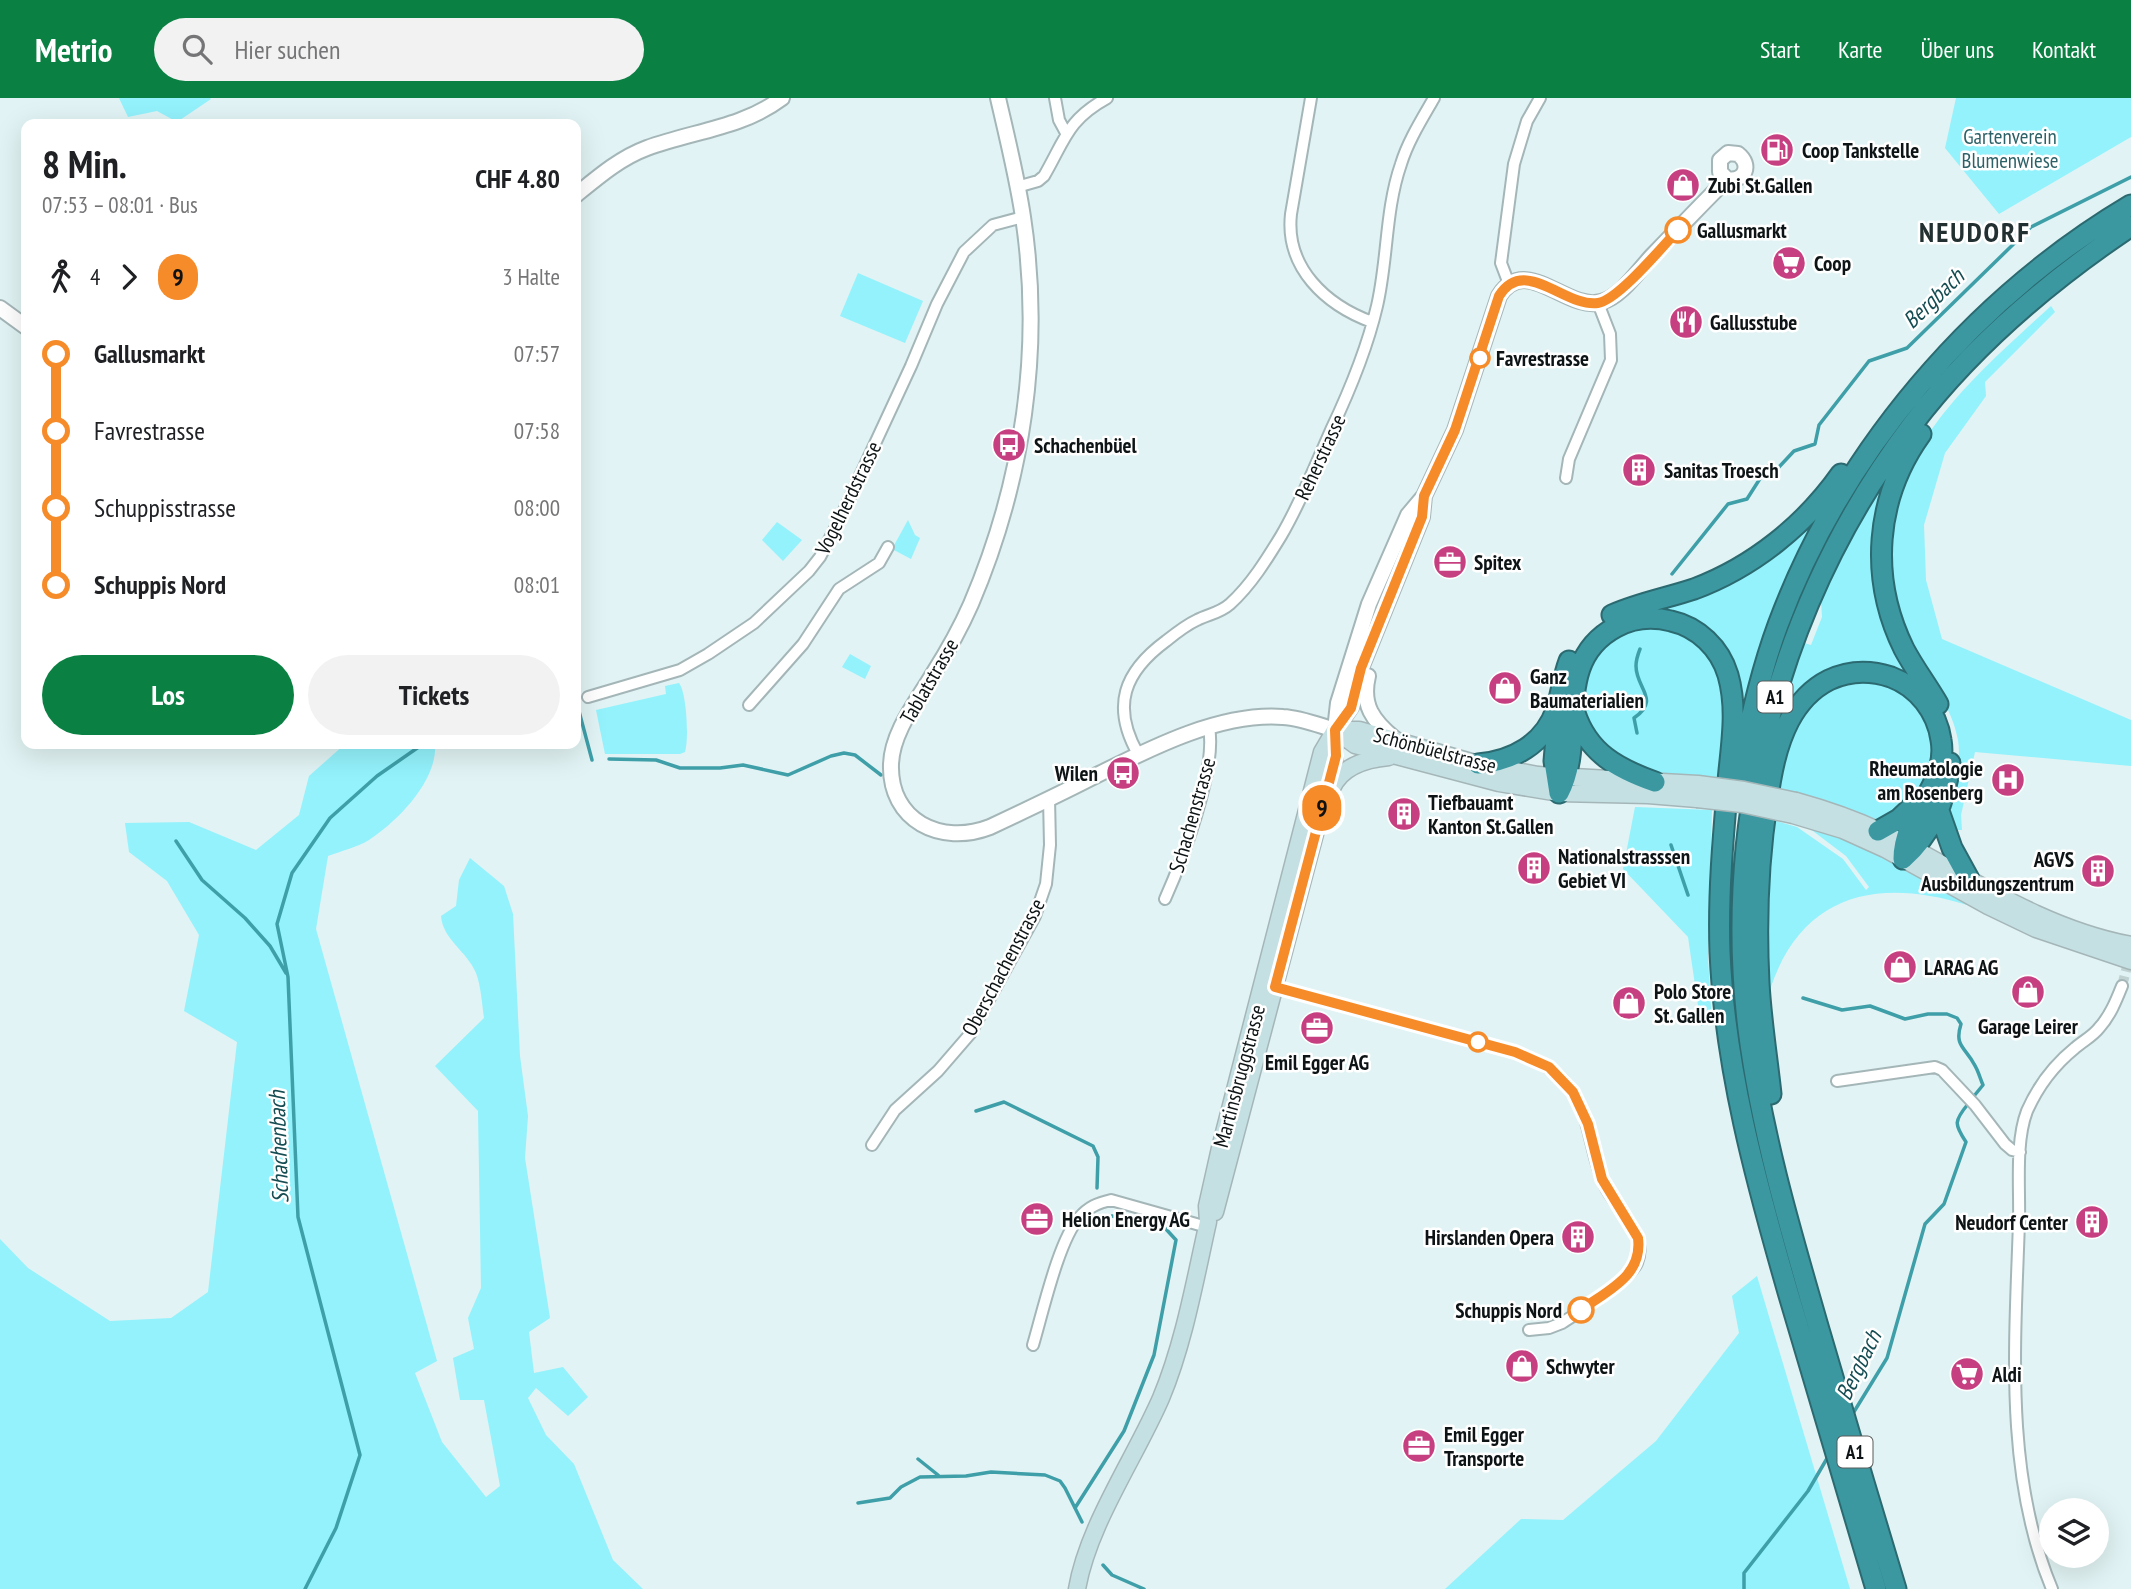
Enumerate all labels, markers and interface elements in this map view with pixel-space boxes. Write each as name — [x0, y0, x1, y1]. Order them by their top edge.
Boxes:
search box — [154, 18, 644, 81]
text: Metrio — [35, 28, 112, 71]
icon: search — [178, 30, 216, 68]
text: Hier suchen — [234, 33, 340, 66]
text: Start — [1760, 34, 1800, 65]
text: Karte — [1838, 34, 1883, 65]
text: Über uns — [1921, 34, 1994, 65]
text: Kontakt — [2032, 34, 2096, 65]
park label: Gartenverein Blumenwiese — [1962, 123, 2058, 174]
fuel station icon: Coop Tankstelle — [1758, 131, 1796, 169]
place label: Coop Tankstelle — [1802, 137, 1919, 164]
text: 8 Min. — [42, 139, 127, 188]
text: CHF 4.80 — [475, 162, 560, 195]
shop icon: Zubi St.Gallen — [1664, 166, 1702, 204]
place label: Zubi St.Gallen — [1708, 172, 1813, 199]
text: 07:53 – 08:01 · Bus — [42, 190, 198, 219]
district label: NEUDORF — [1919, 213, 2031, 250]
marker: Gallusmarkt — [1665, 217, 1691, 243]
place label: Gallusmarkt — [1697, 217, 1787, 244]
supermarket icon: Coop — [1770, 244, 1808, 282]
place label: Coop — [1814, 250, 1851, 277]
icon: walk — [42, 258, 80, 296]
icon: forward — [110, 258, 148, 296]
text: 9 — [172, 261, 184, 292]
water label: Bergbach — [1896, 261, 1971, 334]
text: 4 — [90, 262, 100, 291]
text: 3 Halte — [502, 262, 560, 291]
restaurant icon: Gallusstube — [1667, 303, 1705, 341]
place label: Gallusstube — [1710, 309, 1797, 336]
text: Gallusmarkt — [94, 337, 205, 370]
text: 07:57 — [514, 339, 560, 368]
place label: Favrestrasse — [1496, 345, 1589, 372]
marker: Favrestrasse — [1470, 348, 1490, 368]
street label: Reherstrasse — [1288, 410, 1352, 504]
text: Favrestrasse — [94, 414, 205, 447]
text: 07:58 — [514, 416, 560, 445]
bus stop icon: Schachenbüel — [990, 426, 1028, 464]
place label: Schachenbüel — [1034, 432, 1138, 459]
street label: Vogelherdstrasse — [808, 437, 887, 560]
building icon: Sanitas Troesch — [1620, 451, 1658, 489]
place label: Sanitas Troesch — [1664, 457, 1779, 484]
text: Schuppisstrasse — [94, 491, 236, 524]
text: 08:00 — [514, 493, 560, 522]
office icon: Spitex — [1431, 543, 1469, 581]
place label: Spitex — [1474, 549, 1522, 576]
text: Schuppis Nord — [94, 568, 226, 601]
text: 08:01 — [514, 570, 560, 599]
street label: Tablatstrasse — [894, 634, 964, 728]
button: Los — [42, 655, 294, 735]
button: Tickets — [308, 655, 560, 735]
place label: Ganz Baumaterialien — [1530, 663, 1644, 714]
shop icon: Ganz Baumaterialien — [1486, 669, 1524, 707]
road number: A1 — [1758, 682, 1792, 712]
street label: Schönbüelstrasse — [1371, 721, 1499, 779]
bus stop icon: Wilen — [1104, 754, 1142, 792]
street label: Schachenstrasse — [1163, 754, 1221, 876]
place label: Rheumatologie am Rosenberg — [1869, 755, 1983, 806]
place label: Wilen — [1054, 760, 1098, 787]
hospital icon: Rheumatologie am Rosenberg — [1989, 761, 2027, 799]
line badge: 9 — [1299, 785, 1345, 831]
place label: Tiefbauamt Kanton St.Gallen — [1428, 789, 1554, 840]
text: 9 — [1316, 792, 1328, 823]
building icon: Tiefbauamt Kanton St.Gallen — [1385, 795, 1423, 833]
place label: Nationalstrasssen Gebiet VI — [1558, 843, 1690, 894]
place label: AGVS Ausbildungszentrum — [1920, 846, 2074, 897]
building icon: Nationalstrasssen Gebiet VI — [1515, 849, 1553, 887]
building icon: AGVS Ausbildungszentrum — [2079, 852, 2117, 890]
street label: Oberschachenstrasse — [955, 894, 1051, 1040]
shop icon: LARAG AG — [1881, 948, 1919, 986]
place label: LARAG AG — [1924, 954, 1998, 981]
shop icon: Garage Leirer — [2009, 973, 2047, 1011]
place label: Polo Store St. Gallen — [1654, 978, 1731, 1029]
shop icon: Polo Store St. Gallen — [1610, 984, 1648, 1022]
street label: Martinsbruggstrasse — [1207, 1002, 1271, 1150]
office icon: Emil Egger AG — [1298, 1009, 1336, 1047]
place label: Garage Leirer — [1978, 1013, 2079, 1040]
unlabelled marker — [1468, 1032, 1488, 1052]
place label: Emil Egger AG — [1265, 1049, 1369, 1076]
water label: Schachenbach — [261, 1088, 294, 1204]
office icon: Helion Energy AG — [1018, 1200, 1056, 1238]
building icon: Neudorf Center — [2073, 1203, 2111, 1241]
place label: Helion Energy AG — [1062, 1206, 1190, 1233]
place label: Neudorf Center — [1955, 1209, 2069, 1236]
building icon: Hirslanden Opera — [1559, 1218, 1597, 1256]
place label: Hirslanden Opera — [1425, 1224, 1554, 1251]
place label: Schuppis Nord — [1455, 1297, 1562, 1324]
marker: Schuppis Nord — [1568, 1297, 1594, 1323]
water label: Bergbach — [1829, 1324, 1888, 1405]
shop icon: Schwyter — [1503, 1347, 1541, 1385]
place label: Schwyter — [1546, 1353, 1615, 1380]
supermarket icon: Aldi — [1948, 1355, 1986, 1393]
place label: Aldi — [1991, 1361, 2022, 1388]
place label: Emil Egger Transporte — [1444, 1421, 1525, 1472]
office icon: Emil Egger Transporte — [1400, 1427, 1438, 1465]
road number: A1 — [1838, 1436, 1872, 1468]
map controls — [2039, 1498, 2109, 1568]
button: layers — [2039, 1498, 2109, 1568]

